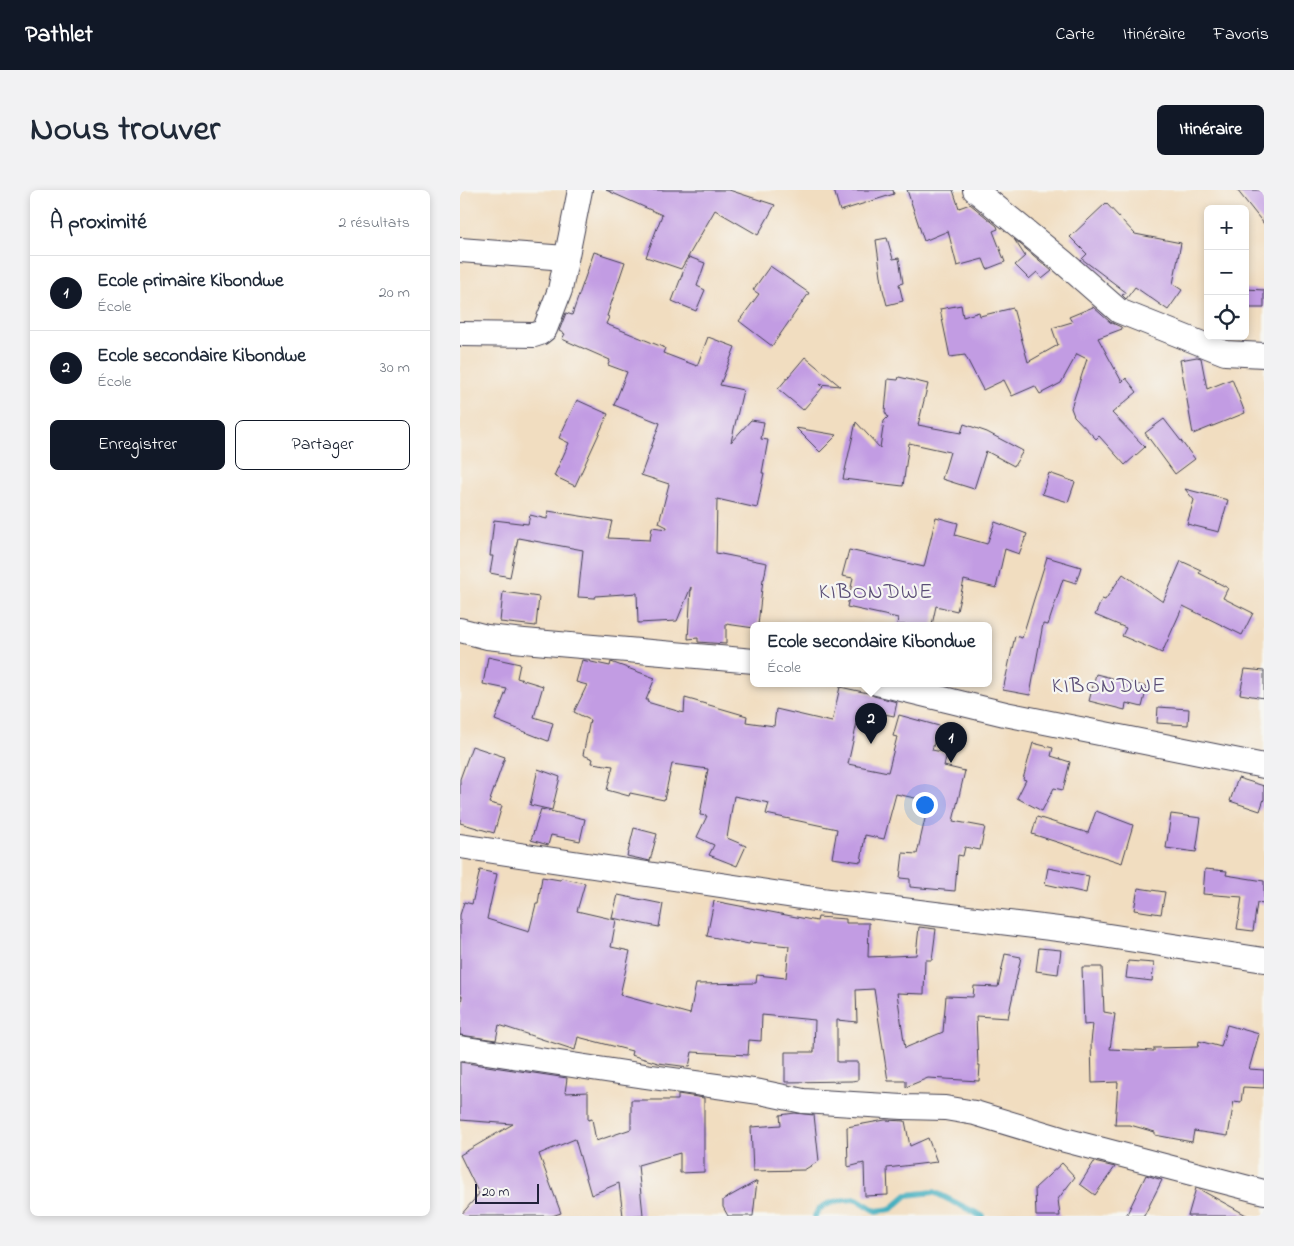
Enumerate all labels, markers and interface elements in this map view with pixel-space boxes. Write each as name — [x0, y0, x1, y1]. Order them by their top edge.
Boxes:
text: Pathlet — [25, 18, 93, 53]
text: Carte — [1055, 22, 1095, 48]
text: Itinéraire — [1123, 22, 1185, 48]
text: Favoris — [1213, 22, 1269, 48]
text: Nous trouver — [30, 105, 220, 156]
button: Itinéraire — [1157, 105, 1264, 155]
map controls — [1204, 205, 1249, 340]
button: + — [1204, 205, 1249, 250]
text: À proximité — [50, 208, 147, 238]
text: 2 résultats — [338, 211, 410, 235]
button: − — [1204, 250, 1249, 295]
text: Ecole primaire Kibondwe — [97, 268, 284, 295]
text: 1 — [63, 281, 69, 305]
text: 20 m — [379, 281, 410, 305]
text: École — [97, 295, 132, 319]
button: locate — [1204, 295, 1249, 340]
text: Ecole secondaire Kibondwe — [97, 343, 306, 370]
text: 2 — [62, 356, 70, 380]
text: 30 m — [380, 356, 410, 380]
text: École — [97, 370, 132, 394]
button: Enregistrer — [50, 420, 225, 470]
button: Partager — [235, 420, 410, 470]
district label: KIBONDWE — [819, 577, 933, 609]
popup — [750, 622, 992, 687]
text: Ecole secondaire Kibondwe — [767, 629, 975, 656]
text: École — [767, 656, 801, 680]
district label: KIBONDWE — [1052, 671, 1166, 703]
pin: 2 — [855, 703, 887, 744]
pin: 1 — [935, 722, 967, 763]
your location — [912, 792, 938, 818]
scale bar — [475, 1181, 539, 1204]
text: 20 m — [482, 1182, 509, 1203]

